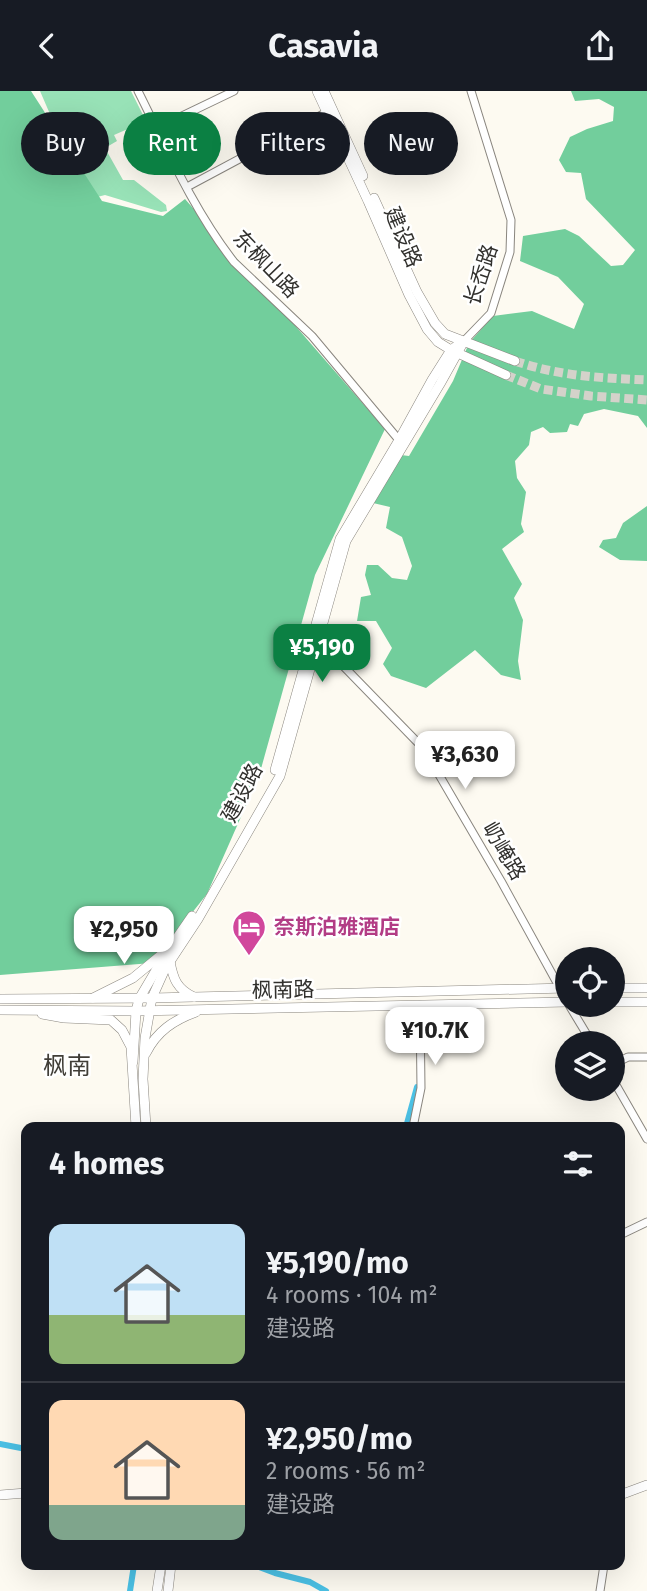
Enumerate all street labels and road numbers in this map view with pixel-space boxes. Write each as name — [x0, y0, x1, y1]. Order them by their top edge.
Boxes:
street label: 建设路 — [379, 203, 427, 271]
street label: 东枫山路 — [227, 225, 305, 303]
street label: 长岙路 — [459, 241, 503, 309]
street label: 建设路 — [216, 759, 268, 827]
street label: 屷崦路 — [477, 817, 531, 885]
street label: 枫南路 — [251, 976, 315, 1004]

